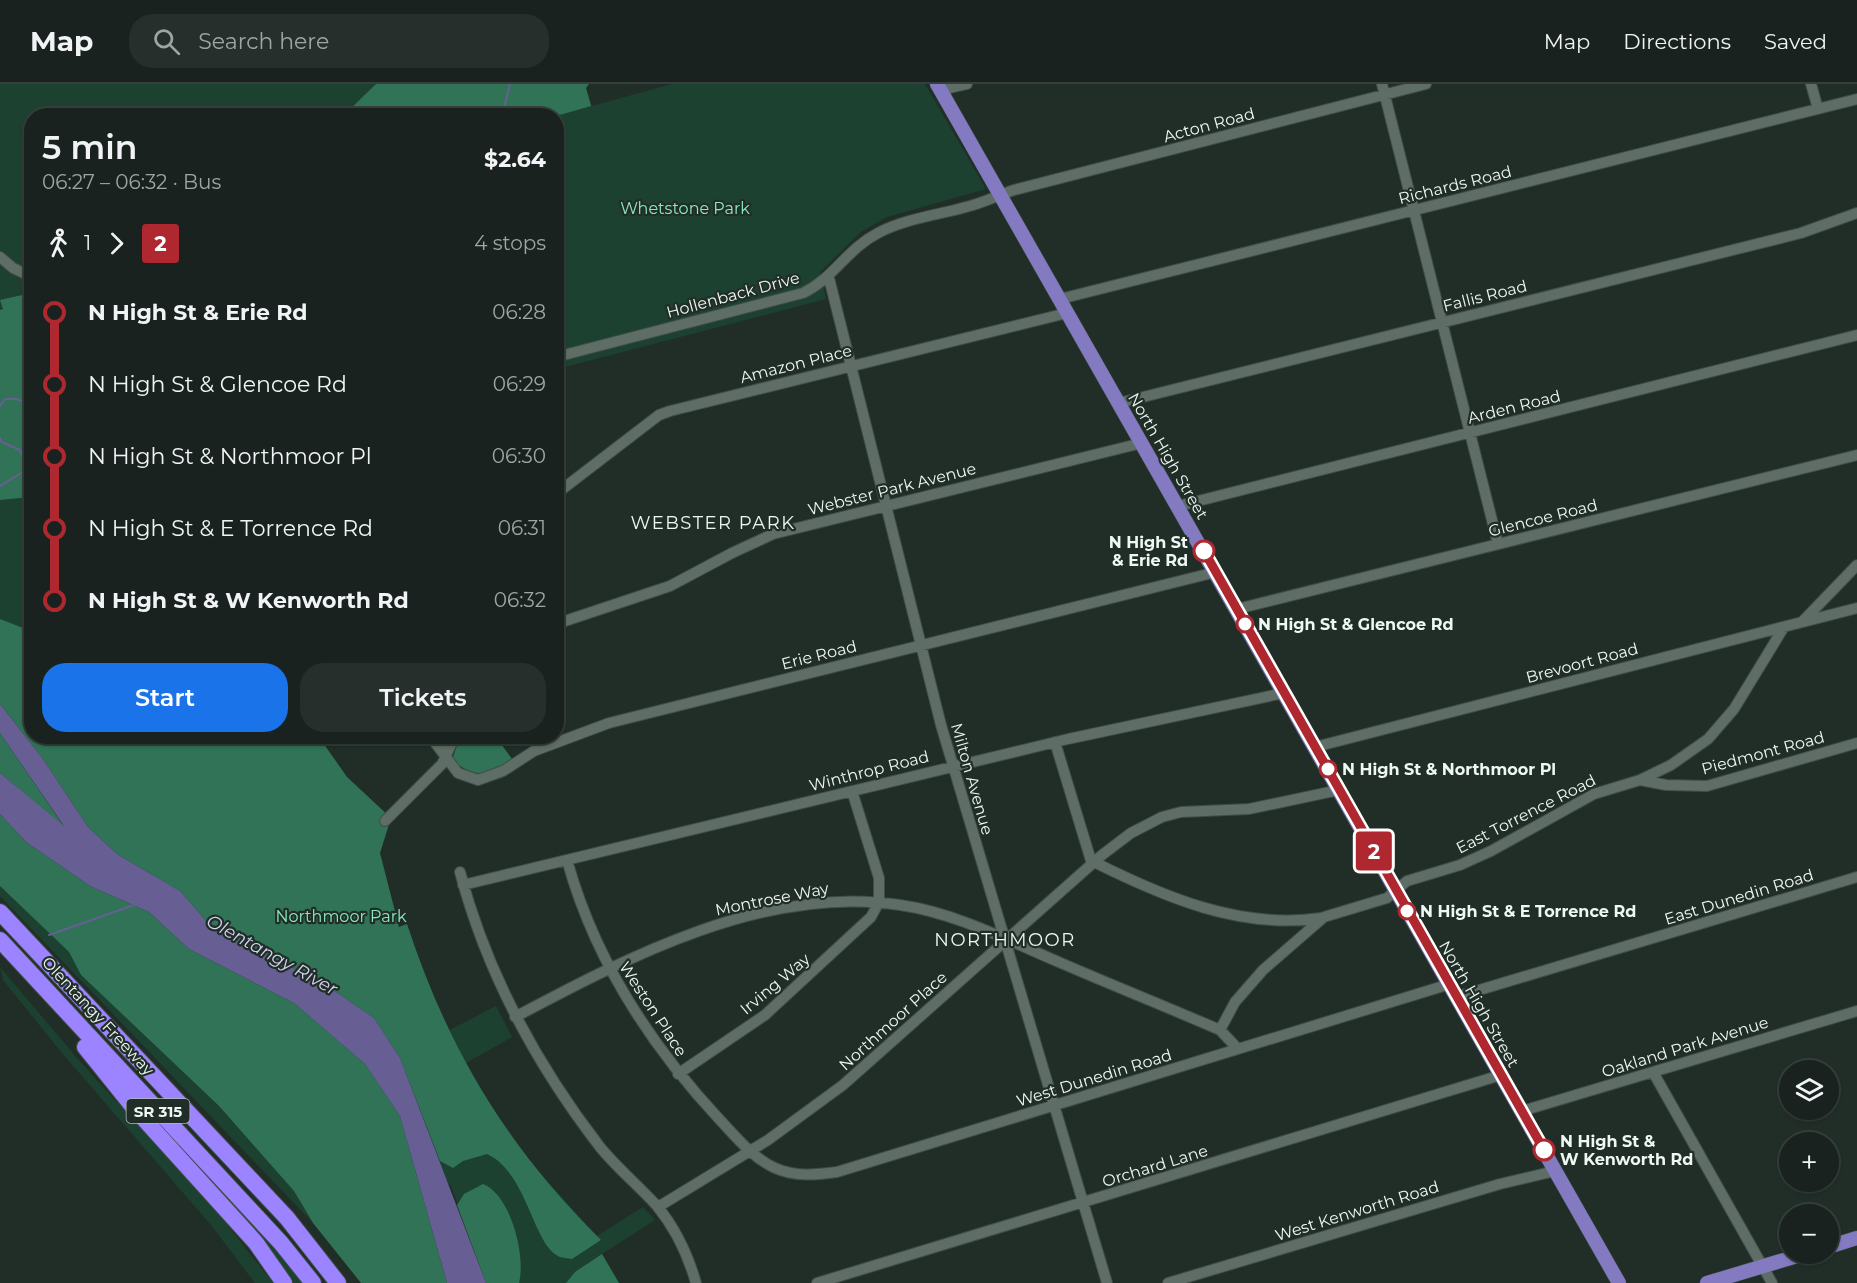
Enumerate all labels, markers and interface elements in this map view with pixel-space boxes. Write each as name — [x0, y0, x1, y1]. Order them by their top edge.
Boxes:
search box — [129, 14, 549, 68]
text: Map — [30, 24, 93, 58]
icon: search — [150, 25, 183, 58]
text: Search here — [198, 28, 329, 55]
text: Map — [1544, 29, 1590, 54]
text: Directions — [1623, 29, 1731, 54]
text: Saved — [1764, 29, 1827, 54]
street label: Acton Road — [1161, 104, 1257, 146]
text: 5 min — [42, 127, 137, 167]
text: $2.64 — [484, 146, 546, 173]
street label: Richards Road — [1396, 162, 1514, 208]
text: 06:27 – 06:32 · Bus — [42, 170, 221, 194]
park label: Whetstone Park — [620, 199, 750, 218]
icon: walk — [42, 227, 75, 260]
icon: forward — [100, 227, 133, 260]
text: 1 — [84, 231, 91, 255]
text: 2 — [154, 231, 167, 256]
text: 4 stops — [474, 231, 546, 255]
street label: Hollenback Drive — [664, 268, 802, 322]
street label: Fallis Road — [1441, 276, 1529, 316]
text: N High St & Erie Rd — [88, 299, 308, 326]
text: 06:28 — [492, 300, 546, 324]
street label: Amazon Place — [738, 341, 854, 387]
text: N High St & Glencoe Rd — [88, 371, 347, 398]
text: 06:29 — [493, 372, 546, 396]
street label: Arden Road — [1466, 386, 1562, 428]
street label: North High Street — [1124, 389, 1212, 523]
text: N High St & Northmoor Pl — [88, 443, 372, 470]
text: 06:30 — [492, 444, 546, 468]
street label: Webster Park Avenue — [806, 459, 978, 519]
street label: Glencoe Road — [1486, 495, 1600, 541]
district label: WEBSTER PARK — [630, 512, 796, 534]
text: N High St & E Torrence Rd — [88, 515, 373, 542]
text: 06:31 — [498, 516, 546, 540]
place label: N High St & Erie Rd — [1109, 533, 1188, 570]
marker: N High St & Erie Rd — [1193, 540, 1215, 562]
text: N High St & W Kenworth Rd — [88, 587, 409, 614]
text: 06:32 — [494, 588, 546, 612]
marker: N High St & Glencoe Rd — [1236, 615, 1254, 633]
place label: N High St & Glencoe Rd — [1258, 615, 1454, 634]
street label: Erie Road — [779, 636, 859, 674]
street label: Brevoort Road — [1524, 639, 1640, 687]
button: Start — [42, 663, 288, 732]
button: Tickets — [300, 663, 546, 732]
street label: Milton Avenue — [947, 721, 997, 837]
street label: Piedmont Road — [1699, 727, 1827, 779]
street label: Winthrop Road — [807, 747, 931, 795]
marker: N High St & Northmoor Pl — [1319, 760, 1337, 778]
place label: N High St & Northmoor Pl — [1342, 760, 1556, 779]
street label: East Torrence Road — [1453, 770, 1599, 858]
line badge: 2 — [1354, 832, 1394, 870]
text: 2 — [1368, 839, 1380, 864]
street label: East Dunedin Road — [1662, 865, 1816, 929]
street label: Montrose Way — [714, 879, 831, 919]
marker: N High St & E Torrence Rd — [1398, 902, 1416, 920]
place label: N High St & E Torrence Rd — [1420, 902, 1636, 921]
park label: Northmoor Park — [275, 907, 407, 926]
water label: Olentangy River — [203, 910, 342, 1001]
district label: NORTHMOOR — [934, 929, 1076, 951]
street label: North High Street — [1435, 937, 1523, 1071]
street label: Irving Way — [736, 949, 814, 1019]
street label: Olentangy Freeway — [38, 953, 158, 1080]
street label: Weston Place — [615, 958, 691, 1060]
street label: Northmoor Place — [835, 968, 951, 1074]
street label: Oakland Park Avenue — [1599, 1013, 1771, 1081]
street label: West Dunedin Road — [1014, 1045, 1174, 1111]
map controls — [1779, 1060, 1839, 1264]
button: layers — [1779, 1060, 1839, 1120]
road number: SR 315 — [126, 1099, 190, 1123]
place label: N High St & W Kenworth Rd — [1560, 1132, 1693, 1169]
button: + — [1779, 1132, 1839, 1192]
marker: N High St & W Kenworth Rd — [1533, 1139, 1555, 1161]
street label: Orchard Lane — [1100, 1141, 1210, 1191]
street label: West Kenworth Road — [1273, 1177, 1441, 1245]
button: − — [1779, 1204, 1839, 1264]

